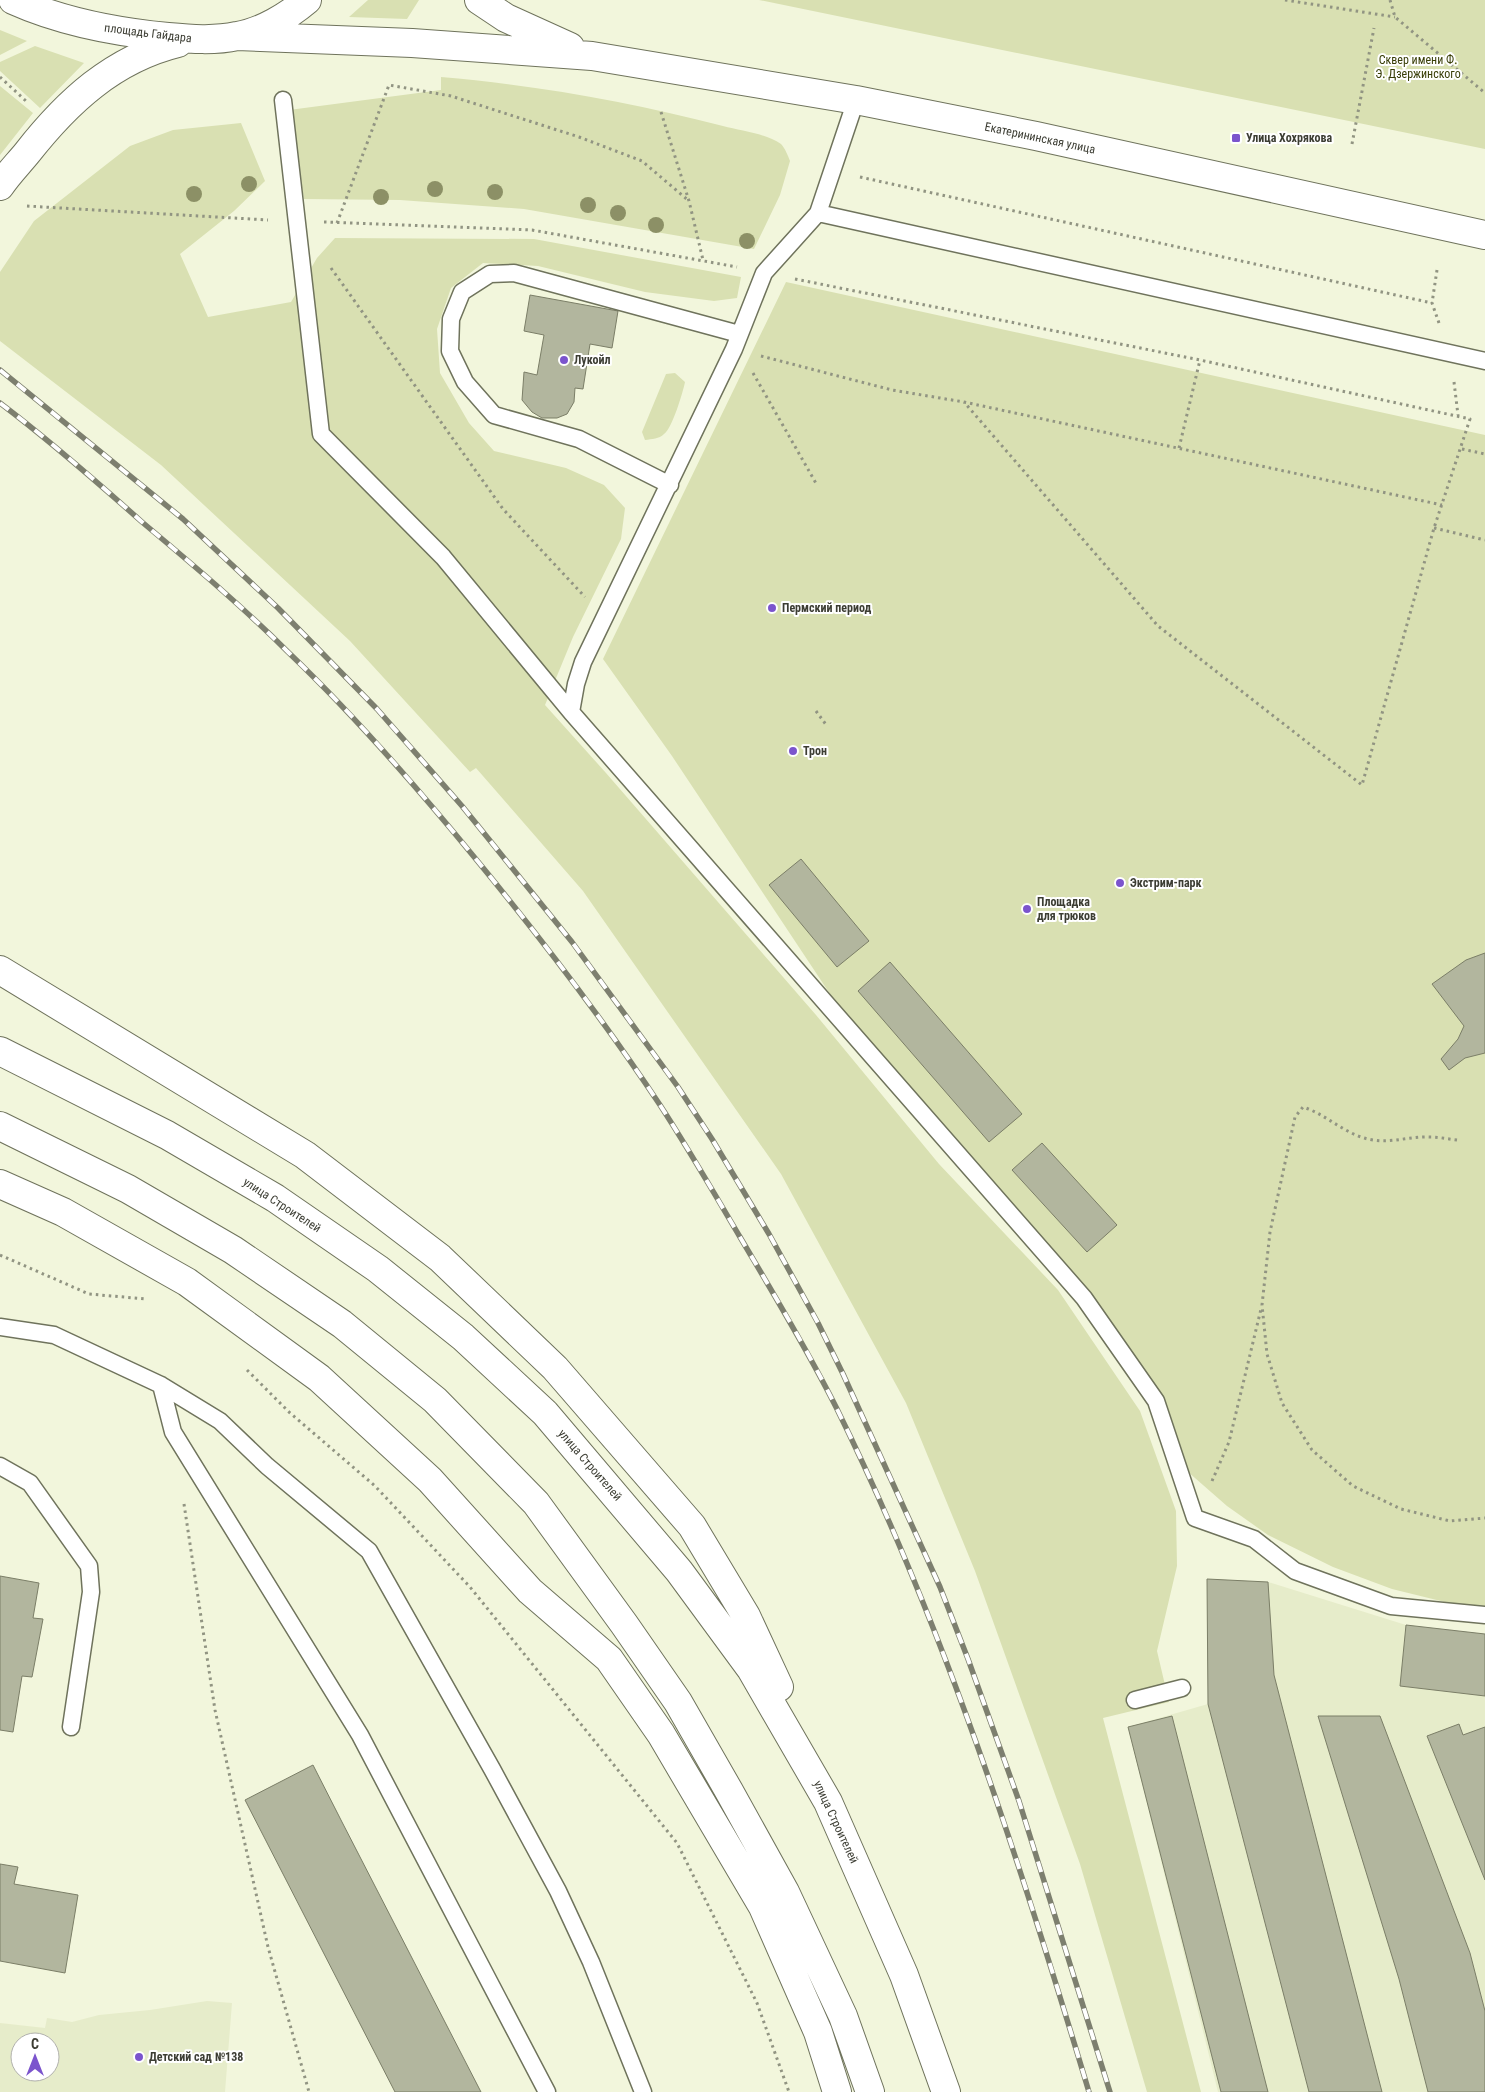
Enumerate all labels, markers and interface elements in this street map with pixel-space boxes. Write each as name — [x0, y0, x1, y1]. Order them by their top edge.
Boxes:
street label: площадь Гайдара — [104, 21, 193, 45]
park label: Сквер имени Ф. Э. Дзержинского — [1375, 53, 1461, 81]
street label: Екатерининская улица — [983, 119, 1097, 157]
place label: Улица Хохрякова — [1246, 131, 1333, 145]
marker: Улица Хохрякова — [1230, 132, 1242, 144]
place label: Лукойл — [574, 353, 610, 367]
marker: Лукойл — [558, 354, 570, 366]
place label: Пермский период — [782, 601, 872, 615]
marker: Пермский период — [766, 602, 778, 614]
place label: Трон — [803, 744, 827, 758]
marker: Трон — [787, 745, 799, 757]
place label: Экстрим-парк — [1130, 876, 1202, 890]
marker: Экстрим-парк — [1114, 877, 1126, 889]
place label: Площадка для трюков — [1037, 895, 1096, 923]
marker: Площадка для трюков — [1021, 903, 1033, 915]
street label: улица Строителей — [240, 1175, 324, 1235]
street label: улица Строителей — [555, 1426, 625, 1504]
street label: улица Строителей — [811, 1778, 861, 1866]
north arrow — [10, 2032, 60, 2082]
text: С — [31, 2036, 39, 2052]
place label: Детский сад №138 — [149, 2050, 243, 2064]
marker: Детский сад №138 — [133, 2051, 145, 2063]

